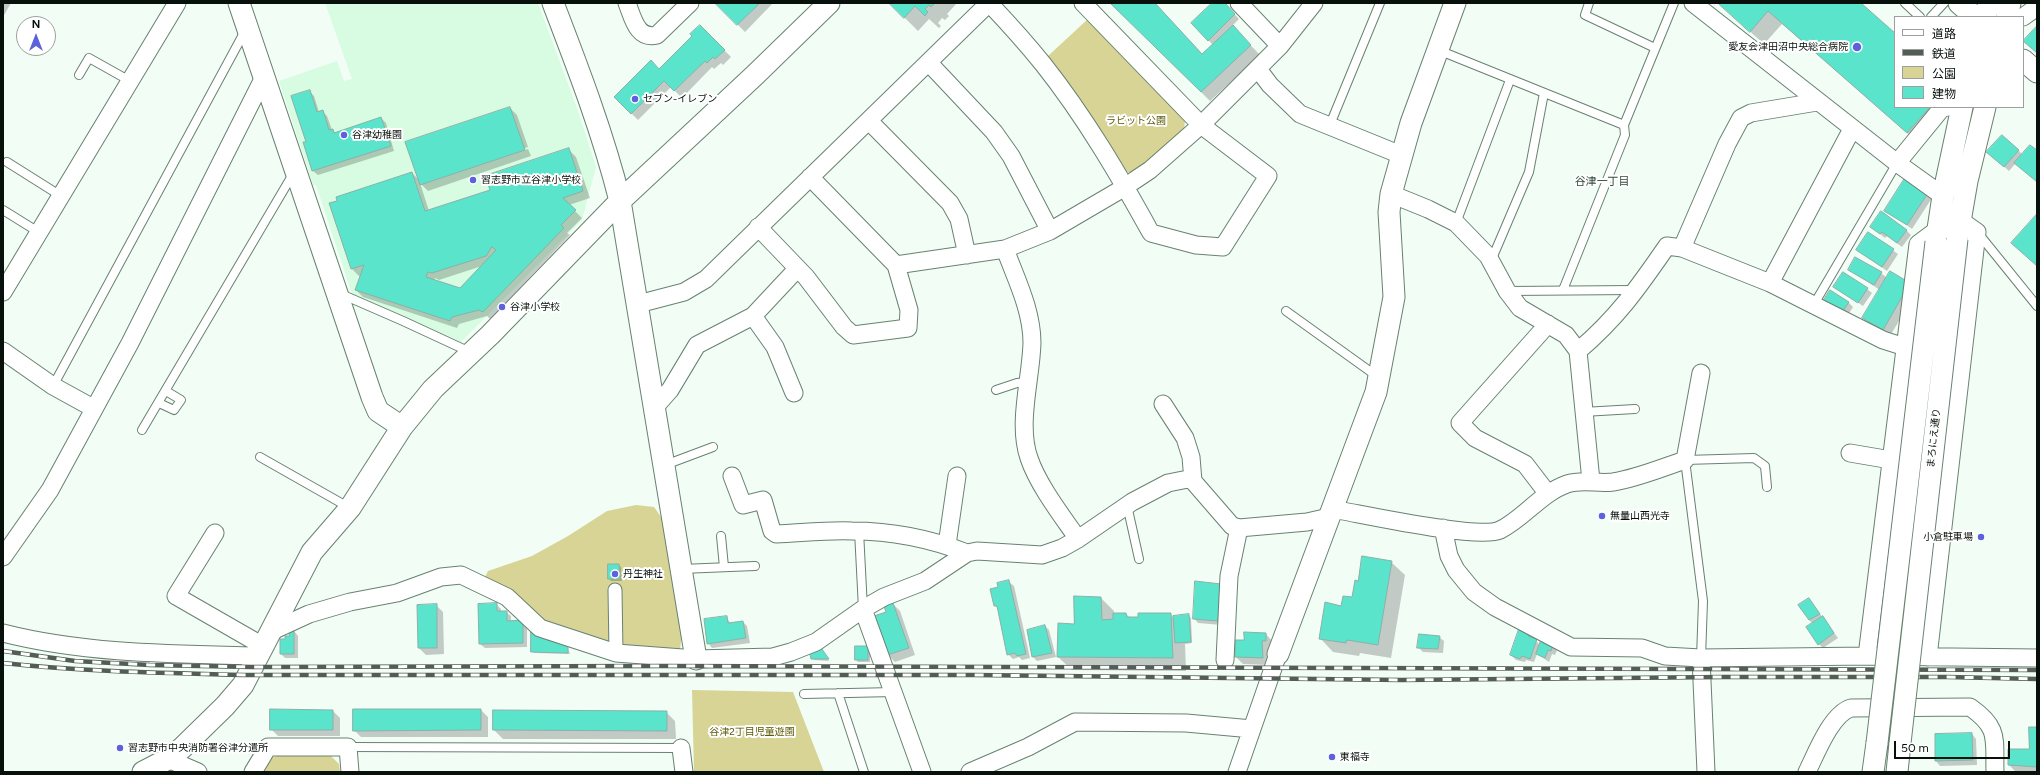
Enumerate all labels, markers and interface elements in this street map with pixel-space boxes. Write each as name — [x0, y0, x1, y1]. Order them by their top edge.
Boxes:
north arrow — [16, 16, 56, 56]
legend — [1894, 16, 2024, 108]
text: N — [32, 18, 40, 31]
text: 道路 — [1932, 27, 1956, 41]
place label: 愛友会津田沼中央総合病院 — [1728, 41, 1848, 53]
marker: 愛友会津田沼中央総合病院 — [1851, 41, 1863, 53]
text: 鉄道 — [1932, 47, 1956, 61]
text: 公園 — [1932, 67, 1956, 81]
text: 建物 — [1932, 87, 1956, 101]
place label: セブン-イレブン — [643, 93, 717, 105]
marker: セブン-イレブン — [630, 94, 640, 104]
park label: ラビット公園 — [1106, 115, 1166, 127]
place label: 谷津幼稚園 — [352, 129, 402, 141]
marker: 谷津幼稚園 — [339, 130, 349, 140]
place label: 習志野市立谷津小学校 — [481, 174, 581, 186]
marker: 習志野市立谷津小学校 — [468, 175, 478, 185]
district label: 谷津一丁目 — [1575, 175, 1629, 189]
place label: 谷津小学校 — [510, 301, 560, 313]
marker: 谷津小学校 — [497, 302, 507, 312]
street label: まろにえ通り — [1925, 408, 1943, 468]
place label: 無量山西光寺 — [1610, 510, 1670, 522]
marker: 無量山西光寺 — [1597, 511, 1607, 521]
place label: 小倉駐車場 — [1923, 531, 1973, 543]
marker: 小倉駐車場 — [1976, 532, 1986, 542]
place label: 丹生神社 — [623, 568, 663, 580]
marker: 丹生神社 — [610, 569, 620, 579]
park label: 谷津2丁目児童遊園 — [709, 726, 795, 738]
scale bar — [1896, 733, 2012, 759]
text: 50 m — [1901, 741, 1929, 755]
place label: 習志野市中央消防署谷津分遣所 — [128, 742, 268, 754]
marker: 習志野市中央消防署谷津分遣所 — [115, 743, 125, 753]
place label: 東福寺 — [1340, 751, 1370, 763]
marker: 東福寺 — [1327, 752, 1337, 762]

